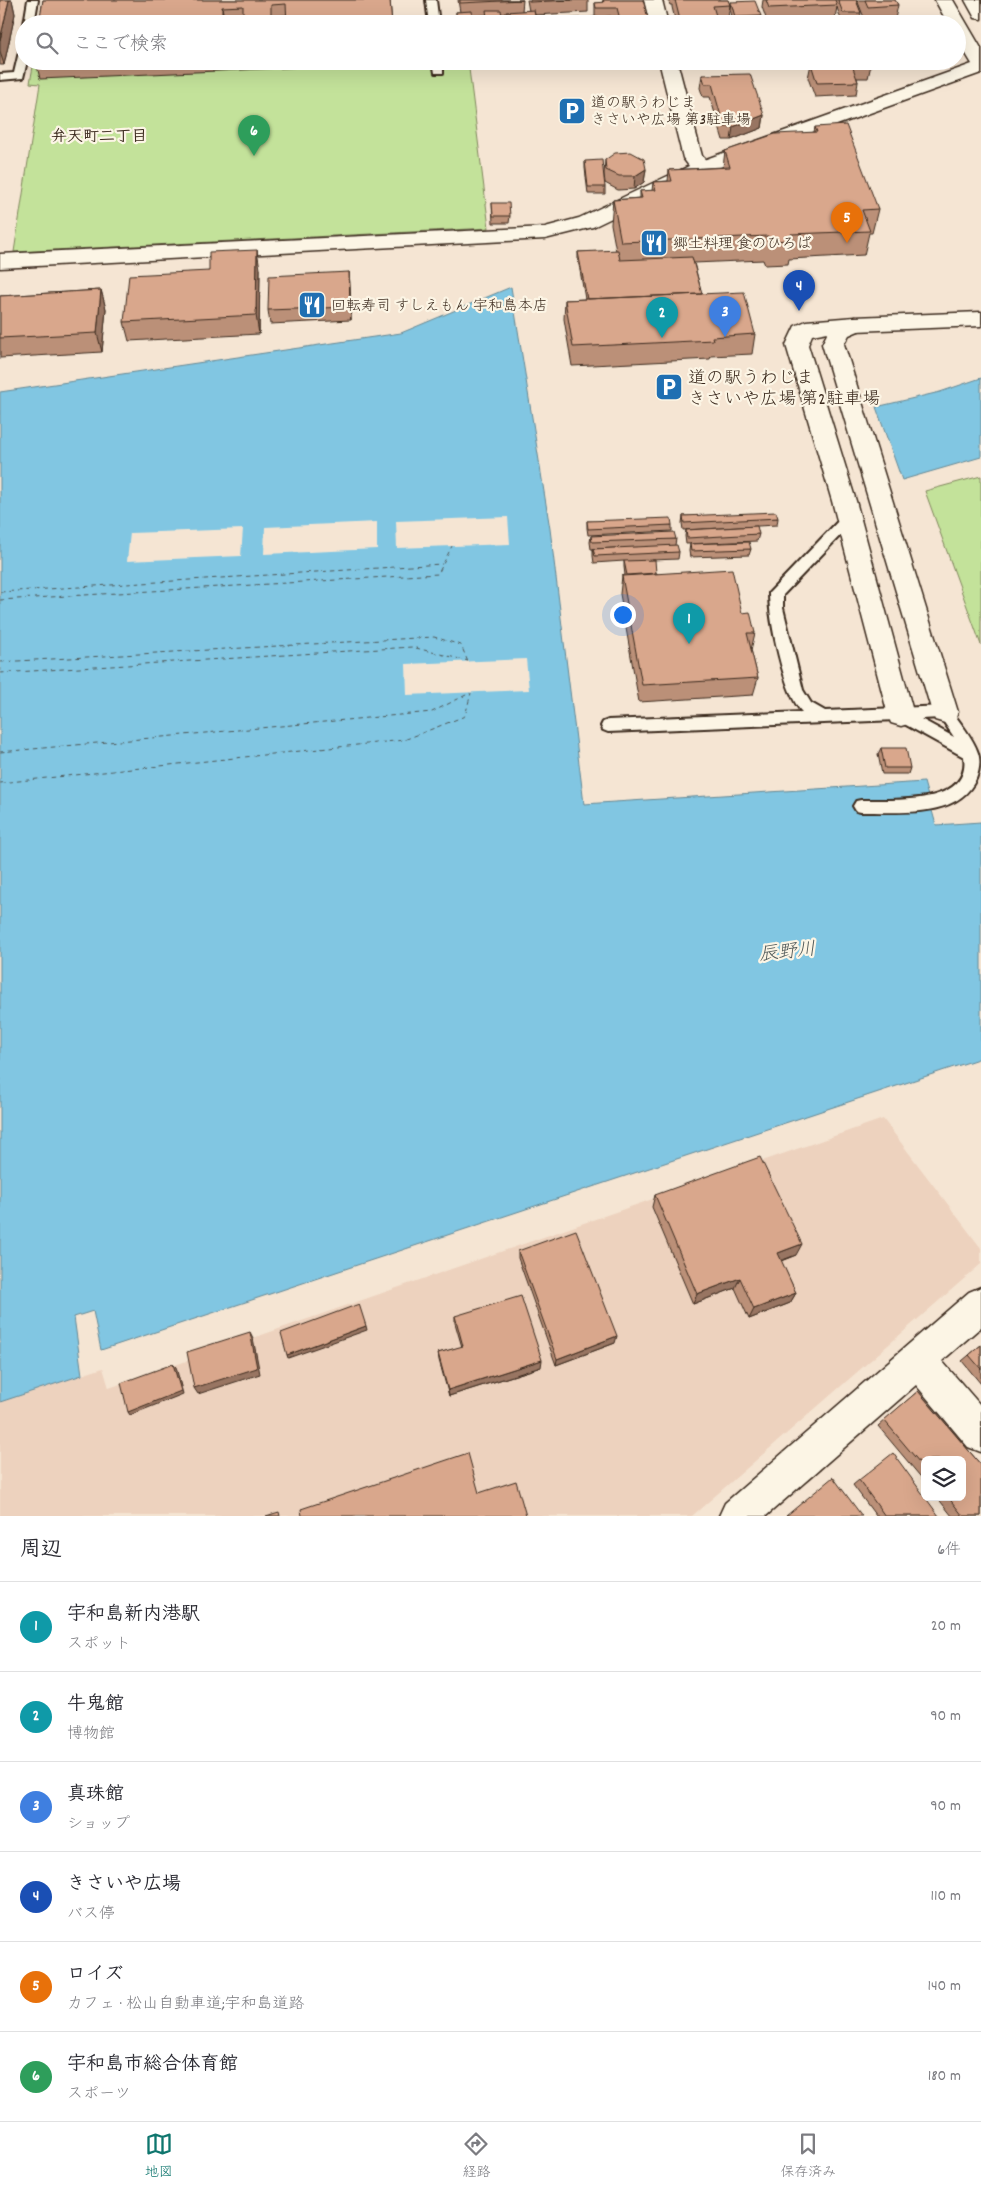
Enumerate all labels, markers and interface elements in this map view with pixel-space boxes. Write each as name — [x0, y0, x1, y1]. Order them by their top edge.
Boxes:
search box — [15, 15, 966, 70]
icon: search — [33, 29, 61, 57]
text: ここで検索 — [73, 32, 168, 59]
place label: 道の駅うわじま きさいや広場 第3駐車場 — [591, 93, 751, 132]
parking icon: 道の駅うわじま きさいや広場 第3駐車場 — [557, 96, 587, 126]
pin: 6 — [238, 115, 270, 156]
district label: 弁天町二丁目 — [51, 126, 147, 149]
pin: 5 — [831, 202, 863, 243]
restaurant icon: 郷土料理 食のひろば — [639, 228, 669, 258]
place label: 郷土料理 食のひろば — [673, 234, 811, 256]
pin: 4 — [783, 270, 815, 311]
restaurant icon: 回転寿司 すしえもん 宇和島本店 — [297, 290, 327, 320]
place label: 回転寿司 すしえもん 宇和島本店 — [331, 296, 548, 318]
pin: 3 — [709, 296, 741, 337]
pin: 2 — [646, 297, 678, 338]
place label: 道の駅うわじま きさいや広場 第2駐車場 — [688, 367, 880, 413]
parking icon: 道の駅うわじま きさいや広場 第2駐車場 — [654, 372, 684, 402]
your location — [610, 602, 636, 628]
pin: 1 — [673, 603, 705, 644]
water label: 辰野川 — [758, 937, 817, 970]
map controls — [921, 1456, 966, 1501]
button: layers — [921, 1456, 966, 1501]
text: 周辺 — [20, 1536, 62, 1566]
text: 6件 — [937, 1539, 961, 1562]
text: 宇和島新内港駅 — [67, 1602, 200, 1629]
text: 1 — [34, 1615, 38, 1638]
text: 20 m — [931, 1615, 961, 1638]
text: スポット — [67, 1633, 131, 1656]
text: 牛鬼館 — [67, 1692, 124, 1719]
text: 2 — [33, 1705, 40, 1728]
text: 90 m — [930, 1705, 961, 1728]
text: 博物館 — [67, 1723, 115, 1746]
text: 真珠館 — [67, 1782, 124, 1809]
text: 3 — [32, 1795, 40, 1818]
text: 90 m — [930, 1795, 961, 1818]
text: ショップ — [67, 1813, 130, 1836]
text: きさいや広場 — [67, 1872, 181, 1899]
text: 4 — [33, 1885, 39, 1908]
text: 110 m — [931, 1885, 961, 1908]
text: バス停 — [67, 1903, 115, 1926]
text: ロイズ — [67, 1962, 123, 1989]
text: 5 — [32, 1975, 40, 1998]
text: 140 m — [927, 1975, 961, 1998]
text: カフェ · 松山自動車道;宇和島道路 — [67, 1993, 305, 2016]
text: 宇和島市総合体育館 — [67, 2052, 238, 2079]
text: 6 — [32, 2065, 40, 2088]
text: 180 m — [928, 2065, 961, 2088]
text: スポーツ — [67, 2083, 131, 2106]
tab: 地図 — [145, 2130, 173, 2183]
tab: 経路 — [462, 2130, 490, 2183]
tab: 保存済み — [780, 2130, 836, 2183]

